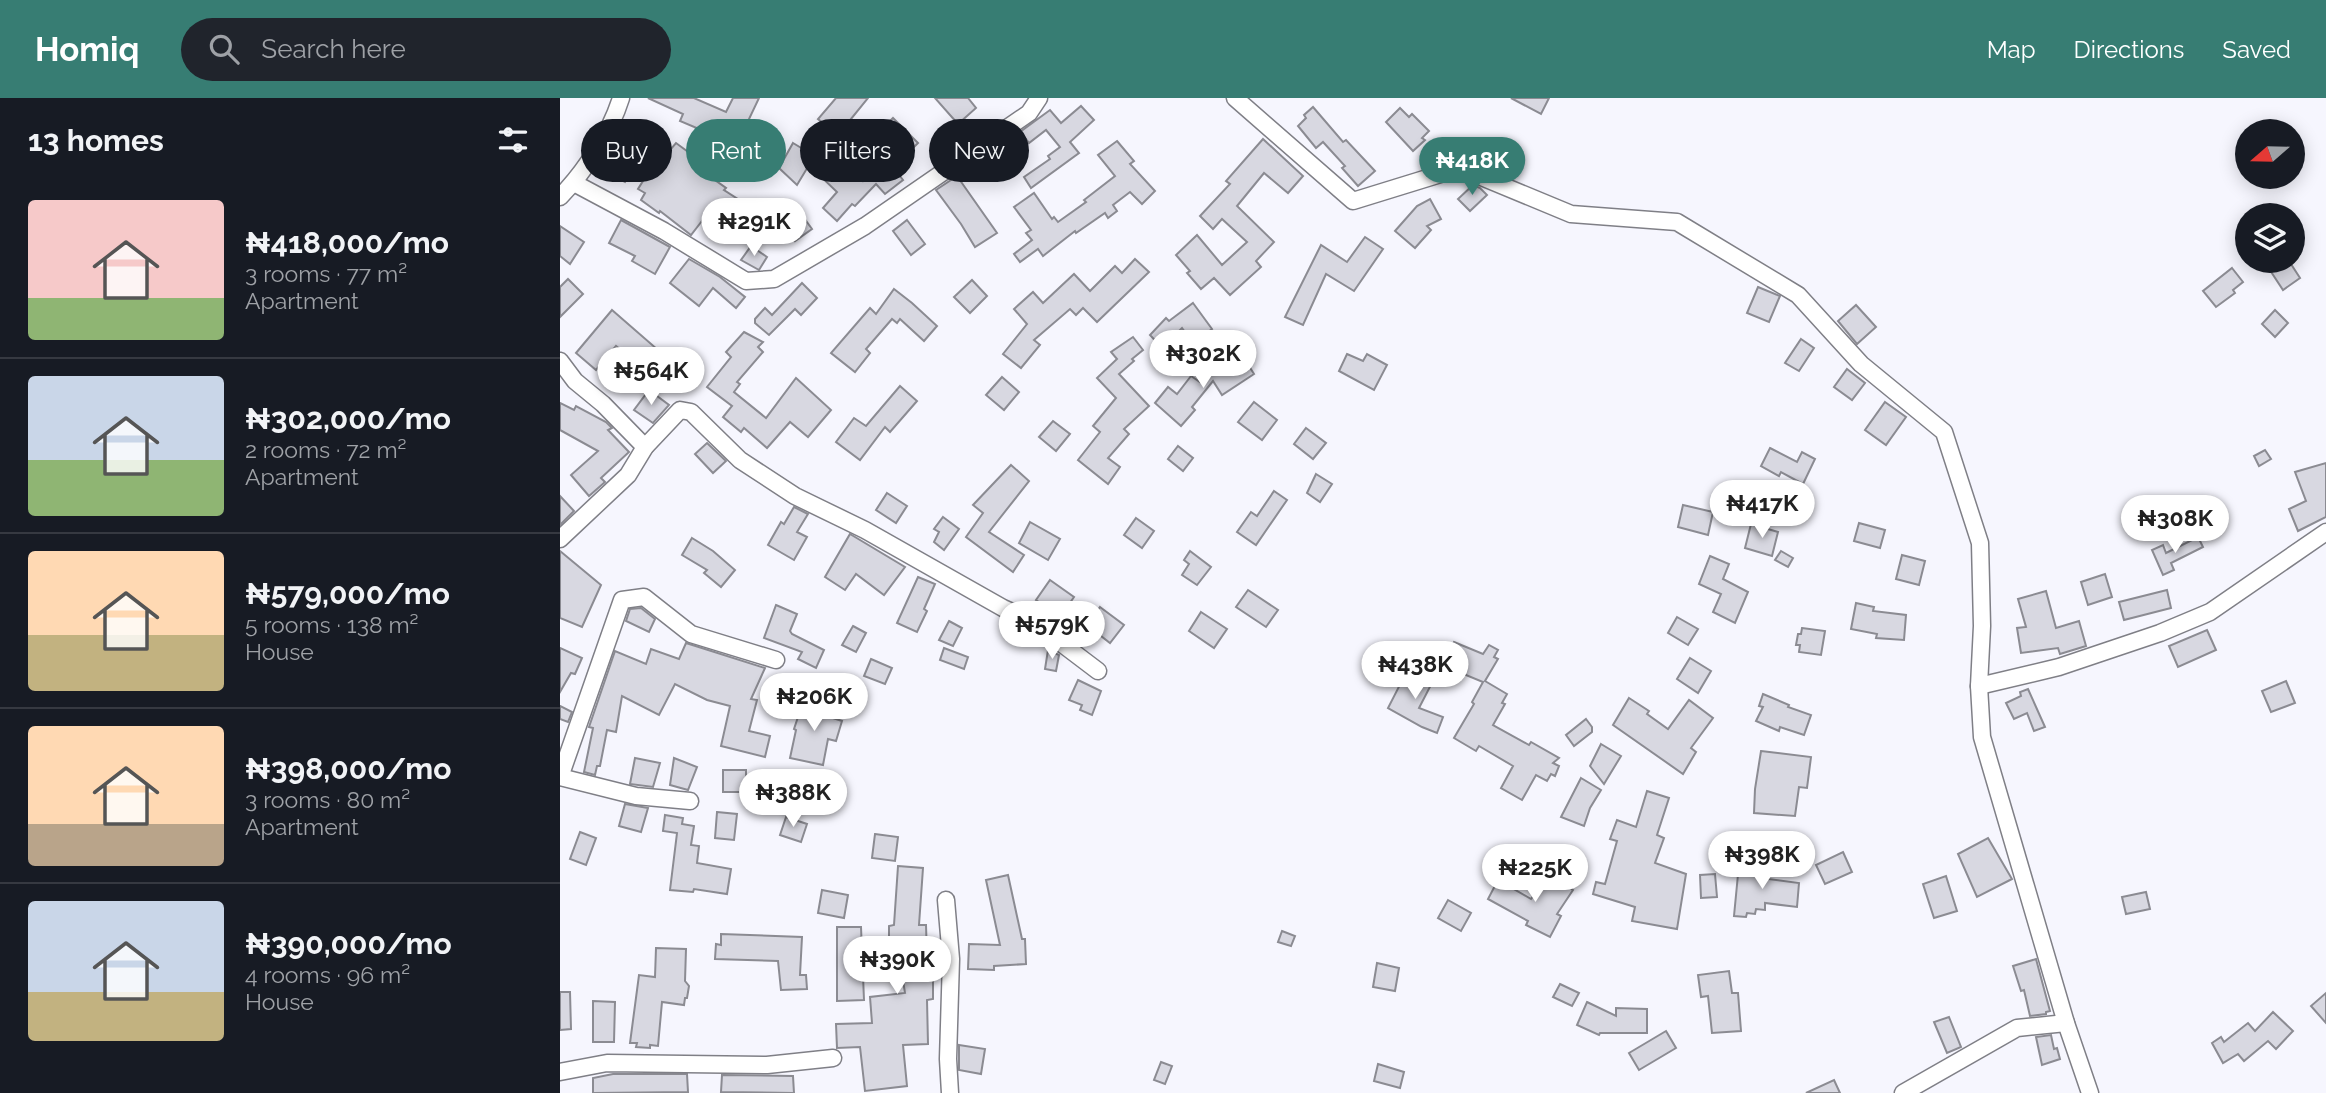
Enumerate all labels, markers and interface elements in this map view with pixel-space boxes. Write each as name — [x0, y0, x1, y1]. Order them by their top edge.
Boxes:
search box — [181, 18, 671, 81]
text: Homiq — [35, 30, 139, 69]
icon: search — [205, 30, 243, 68]
text: Search here — [261, 34, 406, 64]
text: Map — [1987, 35, 2036, 64]
text: Directions — [2074, 35, 2184, 64]
text: Saved — [2222, 35, 2291, 64]
chip: Buy — [581, 119, 672, 182]
chip: Rent — [686, 119, 786, 182]
chip: Filters — [800, 119, 915, 182]
chip: New — [929, 119, 1029, 182]
north arrow — [2235, 119, 2305, 189]
map controls — [2235, 119, 2305, 273]
icon: filters — [494, 121, 532, 159]
text: 13 homes — [28, 123, 164, 158]
pin: ₦418K — [1423, 138, 1521, 197]
text: ₦418K — [1435, 146, 1509, 173]
pin: ₦291K — [705, 198, 803, 258]
button: layers — [2235, 203, 2305, 273]
text: ₦291K — [717, 207, 791, 234]
text: ₦418,000/mo — [245, 225, 449, 260]
icon: home — [84, 228, 168, 312]
text: 3 rooms · 77 m² — [245, 260, 407, 287]
text: Apartment — [245, 287, 359, 314]
pin: ₦302K — [1154, 330, 1252, 390]
text: ₦302K — [1165, 339, 1241, 366]
pin: ₦564K — [602, 348, 700, 407]
text: ₦564K — [613, 356, 689, 383]
text: ₦302,000/mo — [245, 401, 451, 436]
icon: home — [84, 404, 168, 488]
text: 2 rooms · 72 m² — [245, 436, 406, 463]
text: Apartment — [245, 463, 359, 490]
pin: ₦417K — [1713, 480, 1811, 540]
text: ₦417K — [1726, 489, 1798, 516]
pin: ₦308K — [2126, 496, 2224, 555]
text: ₦308K — [2137, 504, 2213, 531]
text: ₦579,000/mo — [245, 576, 450, 611]
icon: home — [84, 579, 168, 663]
pin: ₦579K — [1003, 602, 1101, 661]
text: ₦579K — [1015, 610, 1089, 637]
text: 5 rooms · 138 m² — [245, 611, 419, 638]
text: House — [245, 638, 314, 665]
pin: ₦438K — [1366, 642, 1464, 701]
text: ₦438K — [1377, 650, 1453, 677]
pin: ₦206K — [765, 674, 863, 733]
text: ₦206K — [776, 682, 852, 709]
text: ₦398,000/mo — [245, 751, 451, 786]
icon: home — [84, 754, 168, 838]
pin: ₦388K — [744, 770, 842, 829]
text: ₦388K — [755, 778, 831, 805]
text: 3 rooms · 80 m² — [245, 786, 410, 813]
text: Apartment — [245, 813, 359, 840]
pin: ₦398K — [1713, 832, 1811, 891]
text: ₦398K — [1724, 840, 1800, 867]
pin: ₦225K — [1486, 844, 1584, 904]
text: ₦225K — [1498, 853, 1572, 880]
text: ₦390,000/mo — [245, 926, 452, 961]
icon: home — [84, 929, 168, 1013]
pin: ₦390K — [848, 936, 946, 996]
text: ₦390K — [859, 945, 935, 972]
text: 4 rooms · 96 m² — [245, 961, 410, 988]
text: House — [245, 988, 314, 1015]

